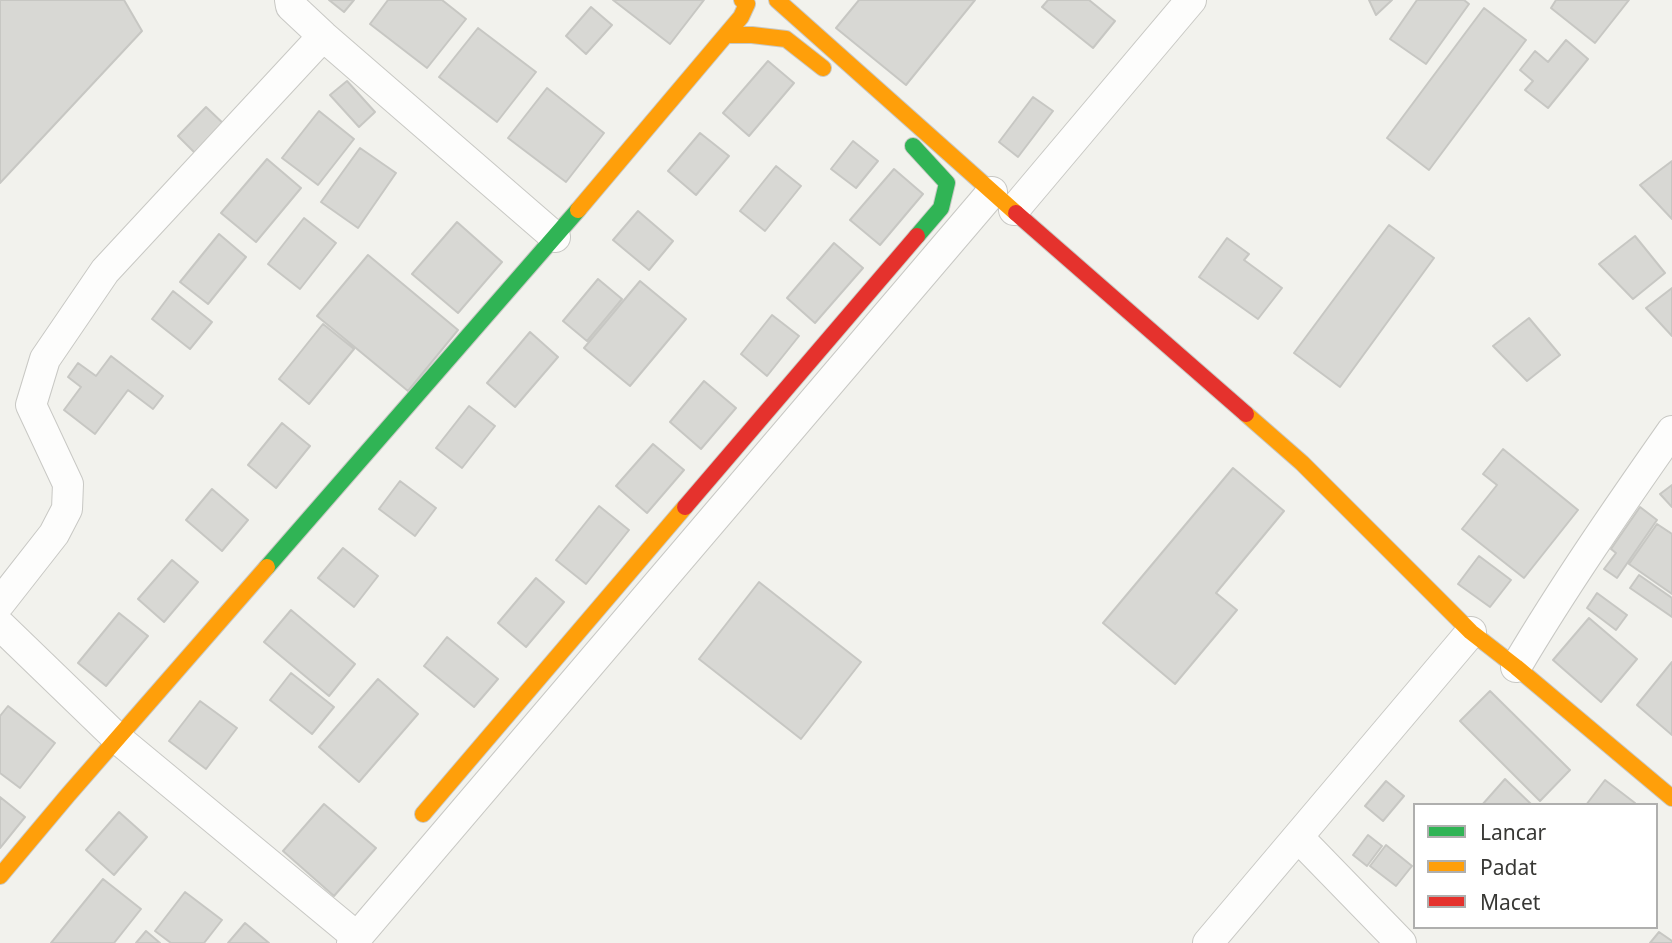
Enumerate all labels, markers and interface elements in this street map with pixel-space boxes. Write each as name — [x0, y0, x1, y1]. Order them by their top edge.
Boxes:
legend — [1413, 803, 1658, 929]
text: Lancar — [1480, 818, 1546, 846]
text: Padat — [1480, 853, 1537, 881]
text: Macet — [1480, 888, 1540, 916]

